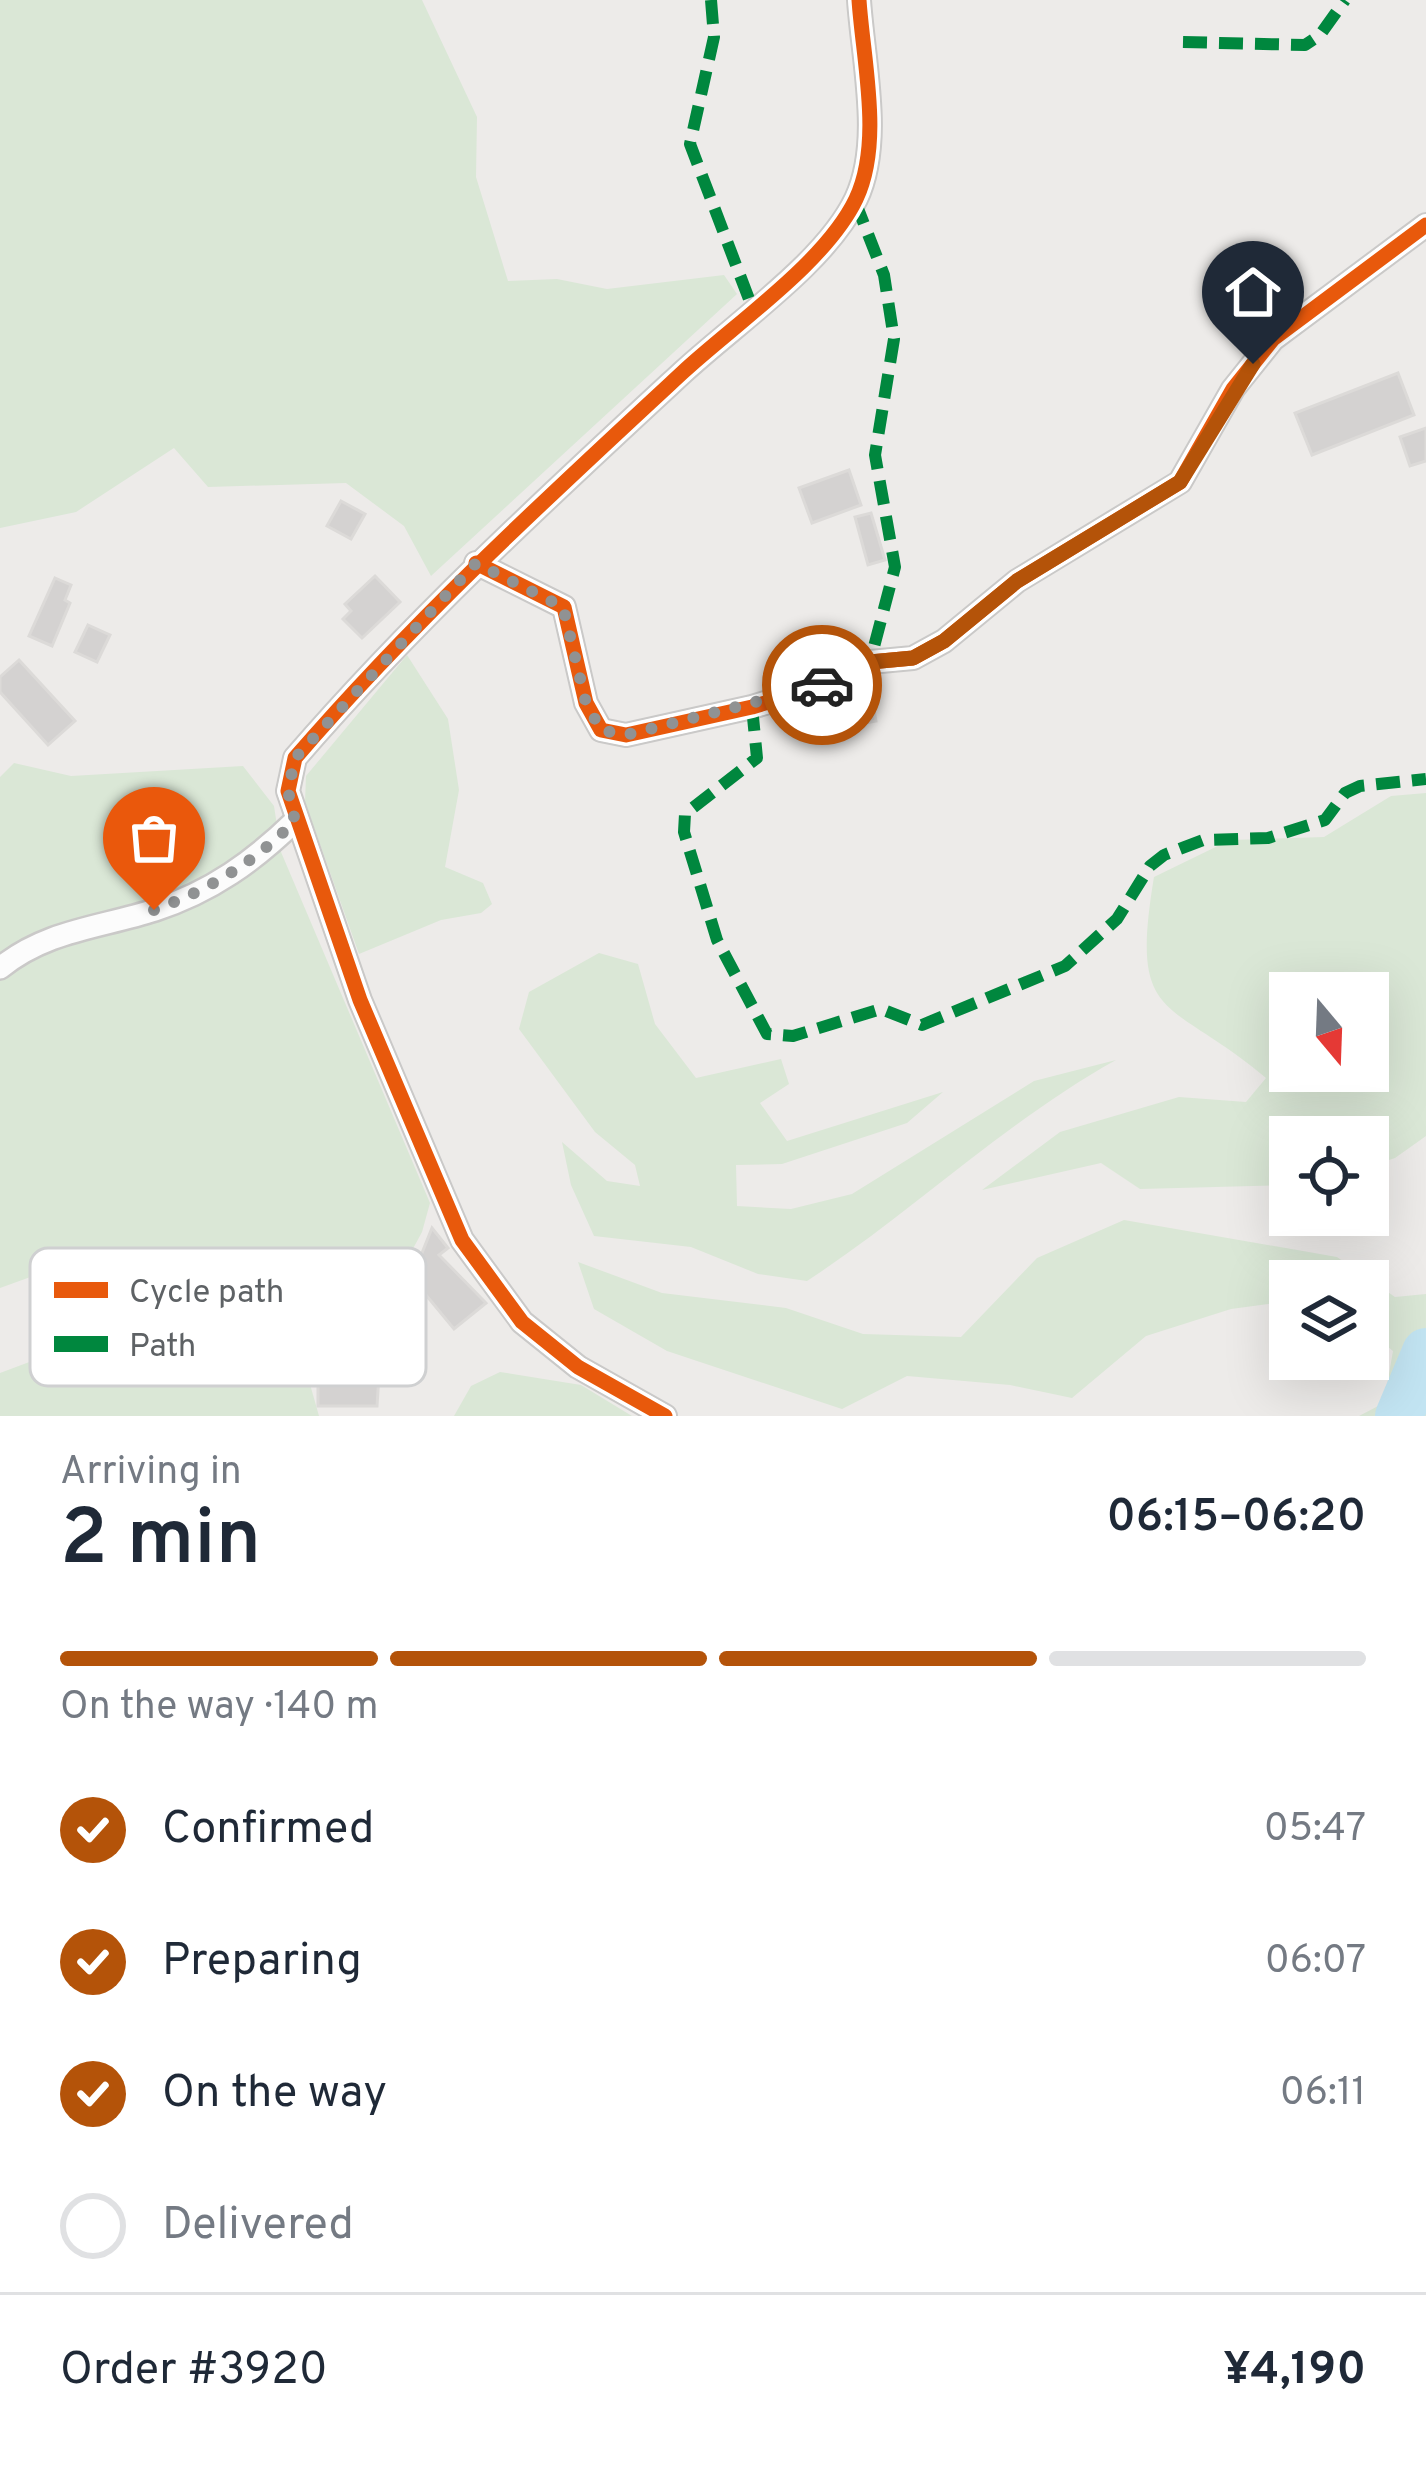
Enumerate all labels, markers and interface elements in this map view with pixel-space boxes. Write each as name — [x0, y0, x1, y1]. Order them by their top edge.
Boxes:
pin — [1202, 241, 1304, 364]
icon: home — [1220, 259, 1286, 325]
courier — [762, 625, 882, 745]
icon: car — [789, 652, 855, 718]
pin — [103, 787, 205, 910]
icon: bag — [121, 805, 187, 871]
north arrow — [1269, 972, 1389, 1092]
map controls — [1269, 972, 1389, 1380]
button: locate — [1269, 1116, 1389, 1236]
legend — [30, 1248, 426, 1386]
button: layers — [1269, 1260, 1389, 1380]
text: Cycle path — [129, 1273, 284, 1315]
text: Path — [129, 1327, 196, 1369]
text: Arriving in — [60, 1449, 242, 1498]
text: 06:15–06:20 — [1106, 1490, 1366, 1547]
text: 2 min — [60, 1493, 261, 1592]
text: On the way · 140 m — [60, 1684, 379, 1733]
icon: check — [60, 1797, 126, 1863]
text: Confirmed — [162, 1802, 374, 1859]
text: 05:47 — [1264, 1806, 1366, 1855]
icon: check — [60, 1929, 126, 1995]
text: Preparing — [162, 1934, 362, 1991]
text: 06:07 — [1265, 1938, 1366, 1987]
icon: check — [60, 2061, 126, 2127]
text: On the way — [162, 2066, 387, 2123]
text: 06:11 — [1280, 2070, 1366, 2119]
text: Delivered — [162, 2198, 354, 2255]
text: Order #3920 — [60, 2343, 328, 2400]
text: ¥4,190 — [1223, 2343, 1366, 2400]

